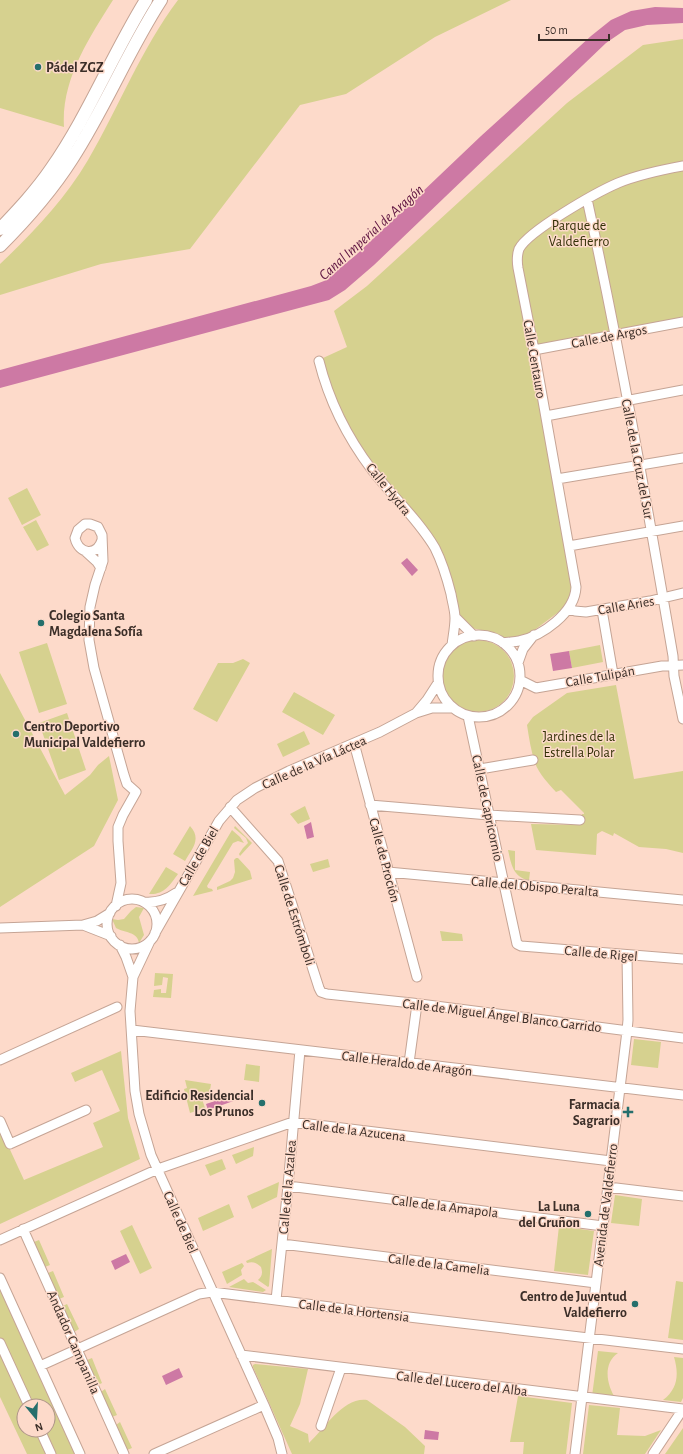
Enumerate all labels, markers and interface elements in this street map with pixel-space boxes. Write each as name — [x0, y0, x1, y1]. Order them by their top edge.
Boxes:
scale bar — [539, 16, 609, 42]
text: 50 m — [545, 24, 568, 36]
place label: Pádel ZGZ — [46, 61, 104, 75]
marker: Pádel ZGZ — [33, 62, 43, 72]
water label: Canal Imperial de Aragón — [316, 182, 426, 283]
park label: Parque de Valdefierro — [549, 219, 610, 249]
street label: Calle Centauro — [520, 319, 548, 400]
street label: Calle de Argos — [570, 323, 648, 351]
street label: Calle de la Cruz del Sur — [619, 398, 656, 521]
street label: Calle Hydra — [363, 461, 414, 519]
street label: Calle Aries — [597, 594, 655, 618]
place label: Colegio Santa Magdalena Sofía — [49, 609, 143, 639]
marker: Colegio Santa Magdalena Sofía — [36, 618, 46, 628]
street label: Calle Tulipán — [565, 664, 636, 690]
place label: Centro Deportivo Municipal Valdefierro — [24, 720, 146, 750]
marker: Centro Deportivo Municipal Valdefierro — [11, 729, 21, 739]
park label: Jardines de la Estrella Polar — [543, 730, 616, 760]
street label: Calle de la Vía Láctea — [260, 733, 369, 792]
street label: Calle de Capricornio — [469, 754, 505, 863]
street label: Calle de Proción — [366, 817, 402, 904]
street label: Calle de Biel — [176, 824, 221, 889]
street label: Calle de Estrómboli — [271, 863, 317, 967]
street label: Calle del Obispo Peralta — [470, 874, 600, 900]
street label: Calle de Rigel — [564, 944, 638, 964]
street label: Calle de Miguel Ángel Blanco Garrido — [402, 994, 603, 1035]
street label: Calle Heraldo de Aragón — [341, 1049, 473, 1079]
place label: Edificio Residencial Los Prunos — [145, 1089, 254, 1119]
marker: Edificio Residencial Los Prunos — [257, 1098, 267, 1108]
place label: Farmacia Sagrario — [569, 1098, 620, 1128]
marker: Farmacia Sagrario — [623, 1107, 633, 1117]
street label: Calle de la Azucena — [301, 1118, 407, 1144]
street label: Calle de la Azalea — [277, 1139, 299, 1235]
street label: Avenida de Valdefierro — [592, 1143, 620, 1267]
street label: Calle de Biel — [160, 1189, 200, 1256]
street label: Calle de la Amapola — [391, 1194, 499, 1221]
place label: La Luna del Gruñon — [518, 1200, 580, 1230]
marker: La Luna del Gruñon — [583, 1209, 593, 1219]
street label: Calle de la Camelia — [387, 1252, 491, 1278]
street label: Andador Campanilla — [44, 1288, 102, 1397]
place label: Centro de Juventud Valdefierro — [520, 1290, 628, 1320]
street label: Calle de la Hortensia — [298, 1297, 410, 1325]
marker: Centro de Juventud Valdefierro — [630, 1299, 640, 1309]
street label: Calle del Lucero del Alba — [395, 1369, 529, 1399]
north arrow — [16, 1398, 56, 1438]
text: N — [34, 1421, 44, 1433]

